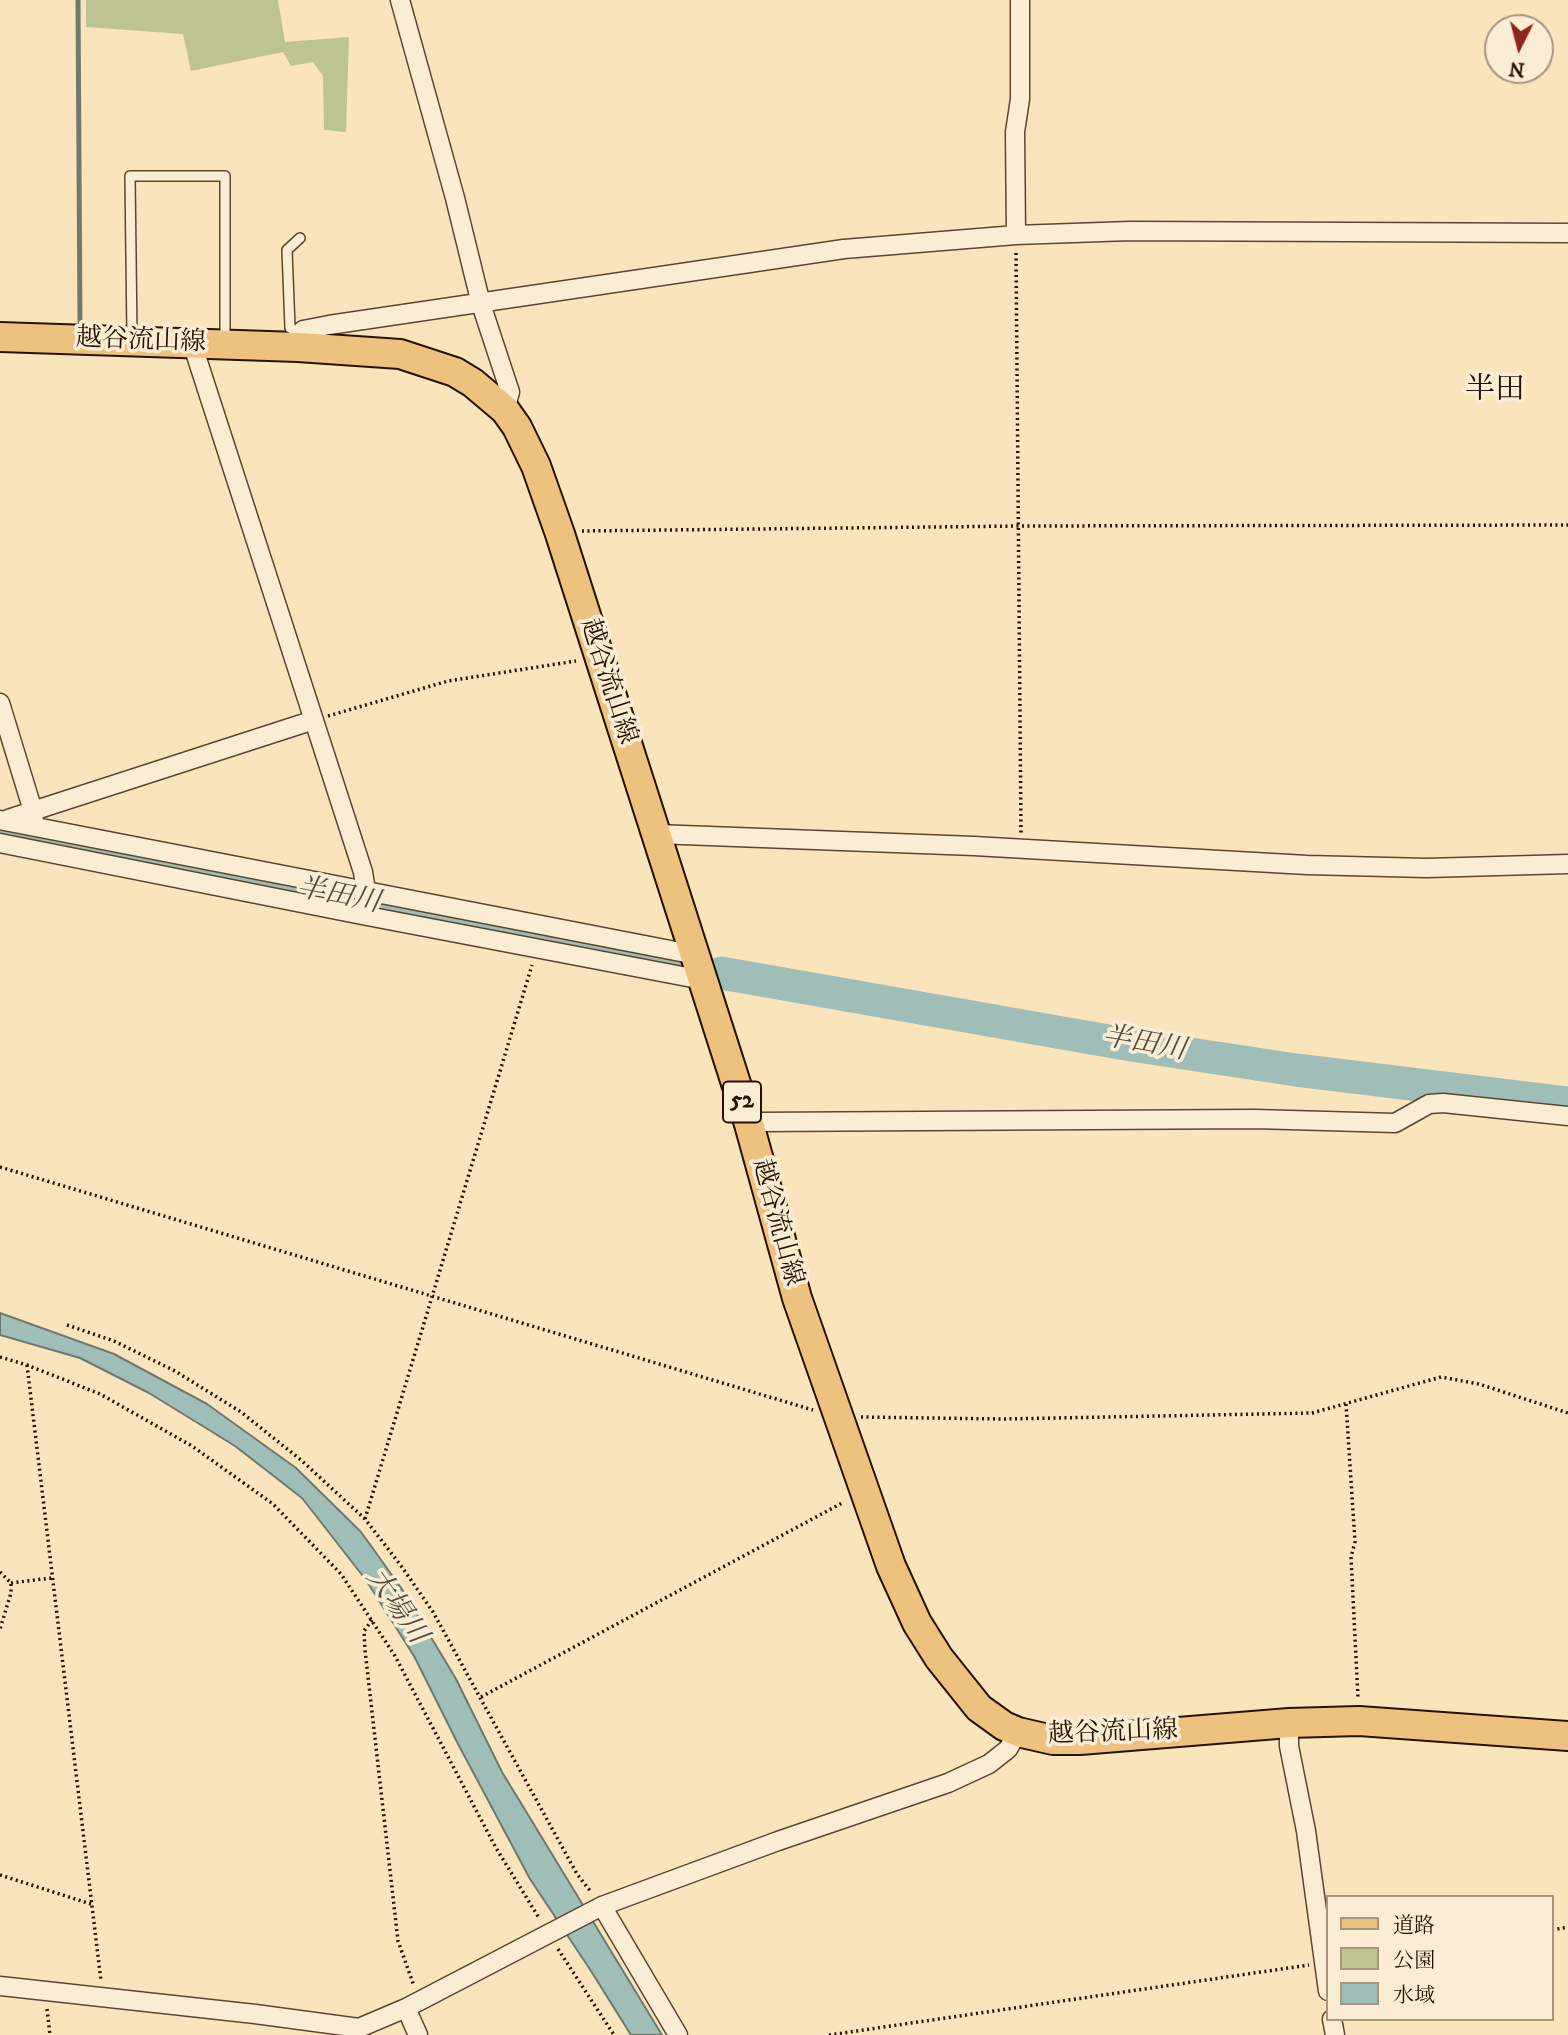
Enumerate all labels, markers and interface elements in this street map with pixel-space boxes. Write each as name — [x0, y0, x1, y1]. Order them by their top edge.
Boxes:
north arrow — [1484, 14, 1554, 84]
text: N — [1508, 56, 1526, 81]
street label: 越谷流山線 — [75, 324, 207, 360]
district label: 半田 — [1465, 374, 1525, 410]
street label: 越谷流山線 — [572, 615, 642, 749]
water label: 半田川 — [294, 872, 382, 922]
water label: 半田川 — [1100, 1021, 1188, 1069]
road number: 52 — [723, 1082, 761, 1122]
street label: 越谷流山線 — [744, 1156, 808, 1290]
water label: 大場川 — [357, 1563, 433, 1651]
street label: 越谷流山線 — [1047, 1716, 1179, 1752]
legend — [1326, 1895, 1554, 2021]
text: 道路 — [1393, 1913, 1435, 1939]
text: 公園 — [1393, 1948, 1435, 1974]
text: 水域 — [1393, 1983, 1435, 2009]

